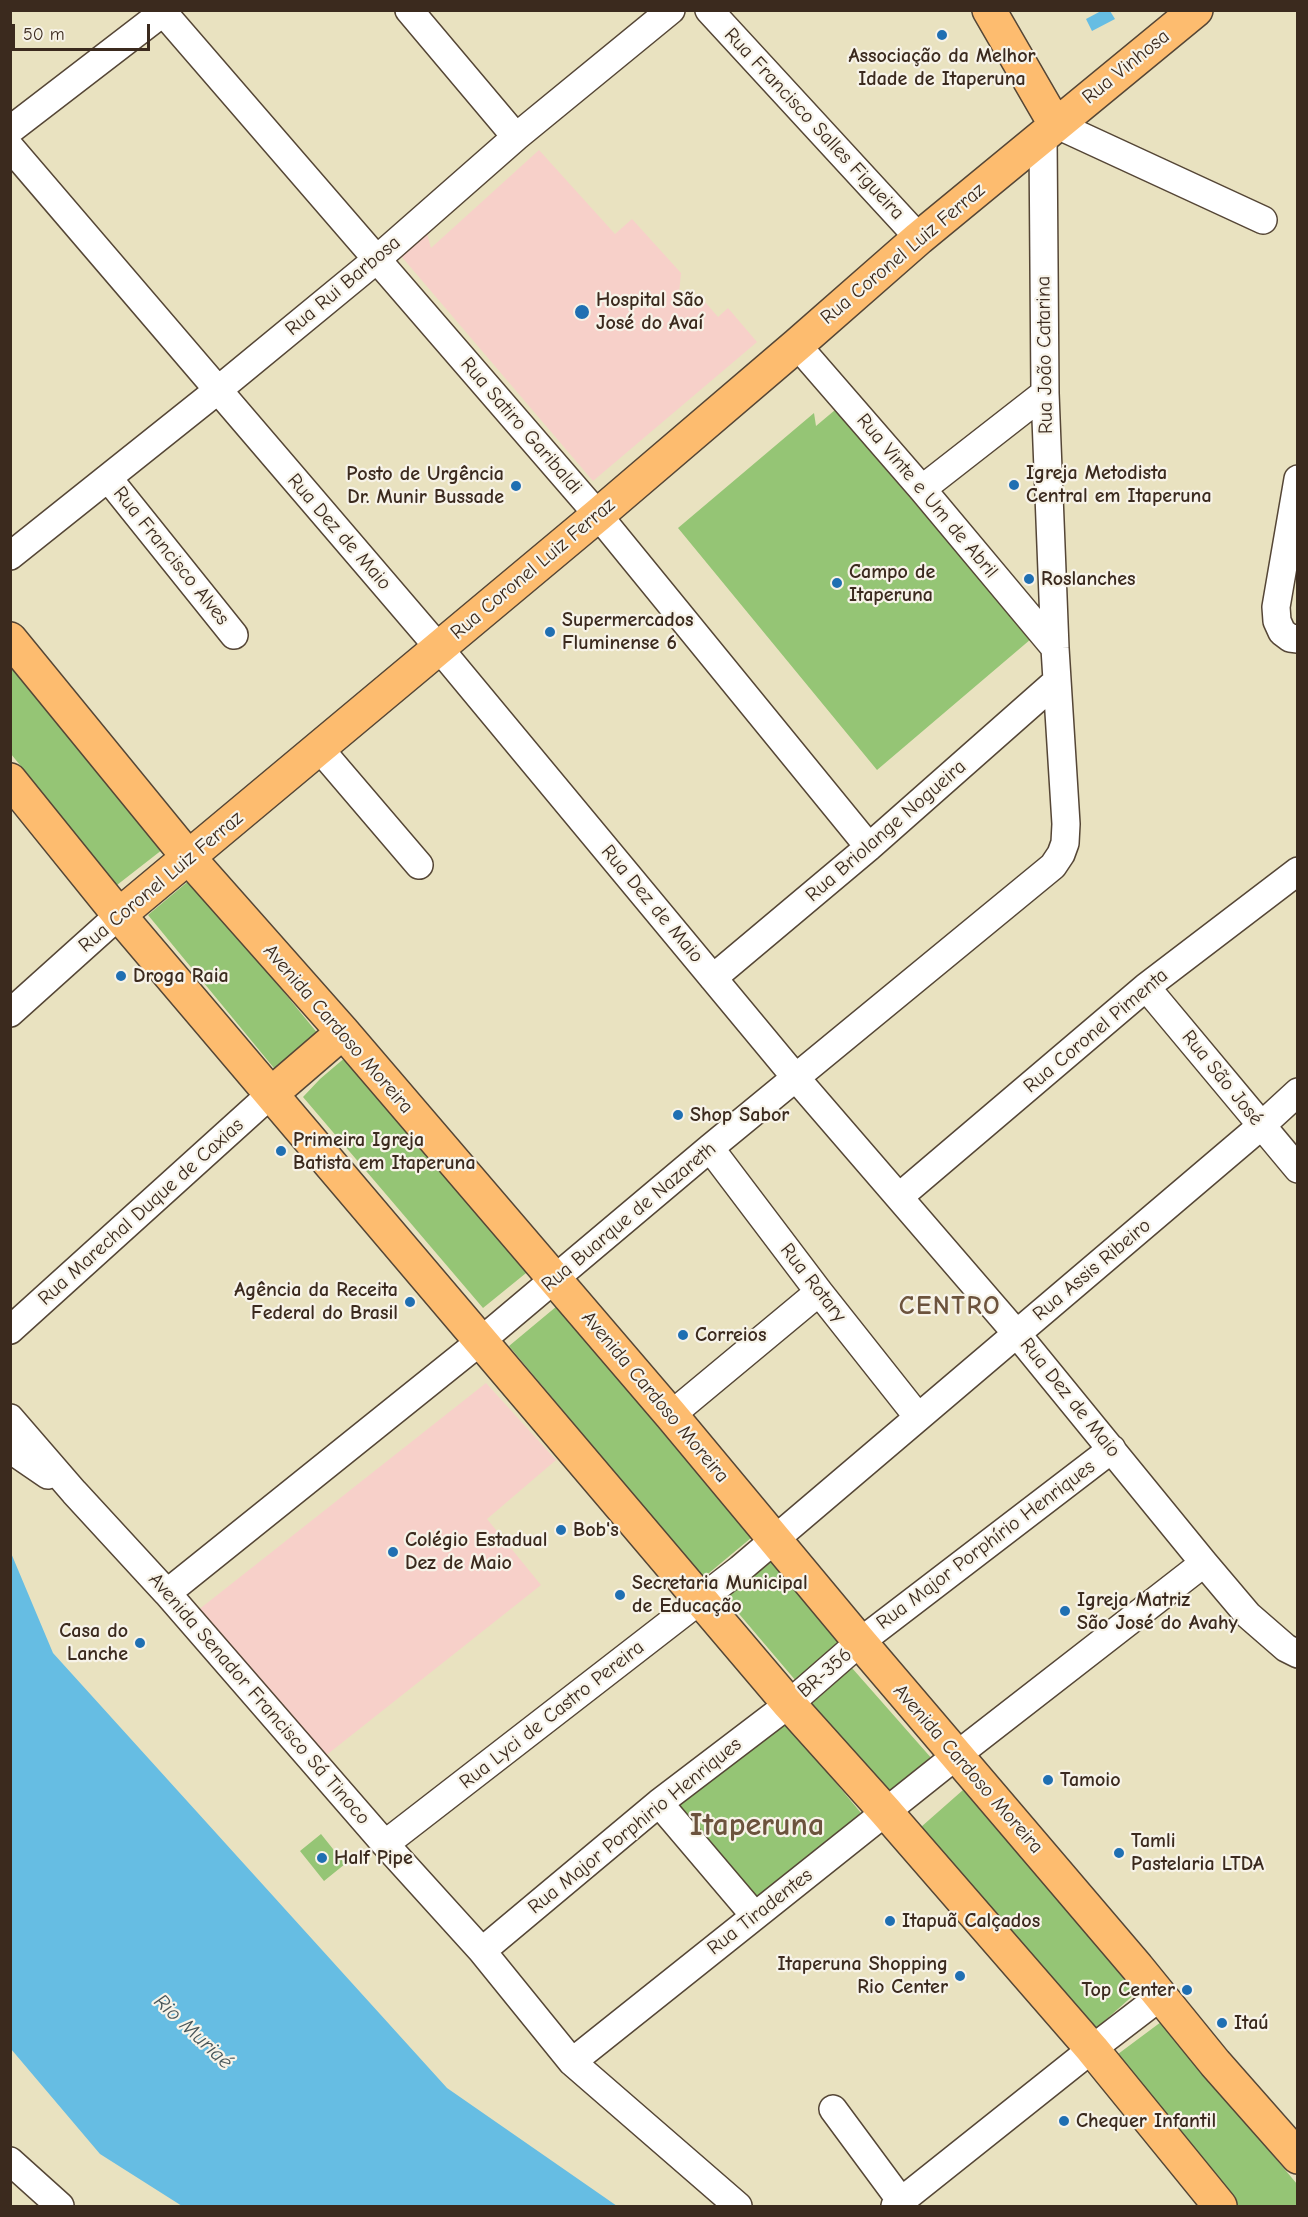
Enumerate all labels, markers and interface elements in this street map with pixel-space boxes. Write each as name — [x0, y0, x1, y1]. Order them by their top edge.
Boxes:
scale bar — [15, 12, 153, 50]
street label: Rua Francisco Salles Figueira — [719, 23, 909, 225]
text: 50 m — [23, 24, 65, 45]
street label: Rua Vinhosa — [1078, 25, 1174, 109]
marker: Associação da Melhor Idade de Itaperuna — [935, 28, 949, 42]
place label: Associação da Melhor Idade de Itaperuna — [848, 44, 1036, 91]
street label: Rua Coronel Luiz Ferraz — [816, 178, 990, 330]
street label: Rua Rui Barbosa — [281, 231, 405, 341]
street label: Rua João Catarina — [1032, 276, 1058, 434]
place label: Hospital São José do Avaí — [596, 288, 704, 335]
marker: Hospital São José do Avaí — [573, 303, 591, 321]
street label: Rua Satiro Garibaldi — [455, 353, 587, 499]
street label: Rua Vinte e Um de Abril — [851, 409, 1003, 583]
place label: Igreja Metodista Central em Itaperuna — [1026, 461, 1212, 508]
place label: Posto de Urgência Dr. Munir Bussade — [346, 462, 504, 509]
street label: Rua Dez de Maio — [282, 469, 396, 595]
marker: Igreja Metodista Central em Itaperuna — [1007, 478, 1021, 492]
marker: Posto de Urgência Dr. Munir Bussade — [509, 479, 523, 493]
street label: Rua Francisco Alves — [108, 482, 234, 630]
street label: Rua Coronel Luiz Ferraz — [446, 493, 620, 645]
place label: Campo de Itaperuna — [849, 560, 935, 607]
place label: Roslanches — [1041, 567, 1136, 591]
marker: Roslanches — [1022, 572, 1036, 586]
marker: Campo de Itaperuna — [830, 576, 844, 590]
place label: Supermercados Fluminense 6 — [562, 608, 694, 655]
marker: Supermercados Fluminense 6 — [543, 625, 557, 639]
street label: Rua Briolange Nogueira — [801, 755, 971, 907]
street label: Rua Coronel Luiz Ferraz — [74, 806, 248, 958]
street label: Rua Dez de Maio — [596, 840, 708, 968]
street label: Avenida Cardoso Moreira — [258, 939, 418, 1119]
place label: Droga Raia — [133, 964, 229, 988]
street label: Rua Coronel Pimenta — [1019, 964, 1173, 1098]
marker: Droga Raia — [114, 969, 128, 983]
street label: Rua São José — [1176, 1026, 1268, 1130]
place label: Shop Sabor — [690, 1103, 789, 1127]
marker: Shop Sabor — [671, 1108, 685, 1122]
street label: Rua Marechal Duque de Caxias — [33, 1113, 249, 1311]
place label: Primeira Igreja Batista em Itaperuna — [293, 1128, 476, 1175]
street label: Rua Buarque de Nazareth — [537, 1137, 721, 1297]
marker: Primeira Igreja Batista em Itaperuna — [274, 1144, 288, 1158]
street label: Rua Assis Ribeiro — [1028, 1214, 1156, 1326]
street label: Rua Rotary — [775, 1239, 851, 1327]
place label: Agência da Receita Federal do Brasil — [234, 1278, 398, 1325]
district label: CENTRO — [899, 1291, 1001, 1323]
marker: Agência da Receita Federal do Brasil — [403, 1295, 417, 1309]
street label: Avenida Cardoso Moreira — [576, 1306, 734, 1488]
place label: Correios — [695, 1323, 766, 1347]
marker: Correios — [676, 1328, 690, 1342]
street label: Rua Dez de Maio — [1015, 1333, 1125, 1463]
street label: Rua Major Porphírio Henriques — [872, 1455, 1100, 1635]
place label: Bob's — [573, 1518, 619, 1542]
marker: Bob's — [554, 1523, 568, 1537]
place label: Colégio Estadual Dez de Maio — [405, 1528, 547, 1575]
marker: Colégio Estadual Dez de Maio — [386, 1545, 400, 1559]
street label: Avenida Senador Francisco Sá Tinoco — [143, 1568, 375, 1830]
place label: Secretaria Municipal de Educação — [632, 1571, 808, 1618]
marker: Secretaria Municipal de Educação — [613, 1588, 627, 1602]
place label: Igreja Matriz São José do Avahy — [1077, 1588, 1238, 1635]
marker: Igreja Matriz São José do Avahy — [1058, 1604, 1072, 1618]
place label: Casa do Lanche — [59, 1619, 128, 1666]
street label: Rua Lyci de Castro Pereira — [455, 1635, 649, 1795]
marker: Casa do Lanche — [133, 1636, 147, 1650]
street label: BR-356 — [793, 1643, 857, 1703]
street label: Avenida Cardoso Moreira — [888, 1679, 1048, 1859]
street label: Rua Major Porphirio Henriques — [523, 1732, 747, 1920]
place label: Tamoio — [1060, 1768, 1120, 1792]
marker: Tamoio — [1041, 1773, 1055, 1787]
district label: Itaperuna — [690, 1807, 824, 1845]
place label: Tamli Pastelaria LTDA — [1131, 1829, 1264, 1876]
place label: Half Pipe — [334, 1846, 413, 1870]
marker: Tamli Pastelaria LTDA — [1112, 1846, 1126, 1860]
marker: Half Pipe — [315, 1851, 329, 1865]
street label: Rua Tiradentes — [703, 1863, 817, 1961]
place label: Itapuã Calçados — [902, 1909, 1040, 1933]
marker: Itapuã Calçados — [883, 1914, 897, 1928]
place label: Itaperuna Shopping Rio Center — [778, 1952, 948, 1999]
marker: Itaperuna Shopping Rio Center — [953, 1969, 967, 1983]
place label: Top Center — [1082, 1978, 1175, 2002]
marker: Top Center — [1180, 1983, 1194, 1997]
water label: Rio Muriaé — [148, 1989, 238, 2075]
place label: Itaú — [1234, 2011, 1269, 2035]
marker: Itaú — [1215, 2016, 1229, 2030]
place label: Chequer Infantil — [1076, 2109, 1216, 2133]
marker: Chequer Infantil — [1057, 2114, 1071, 2128]

